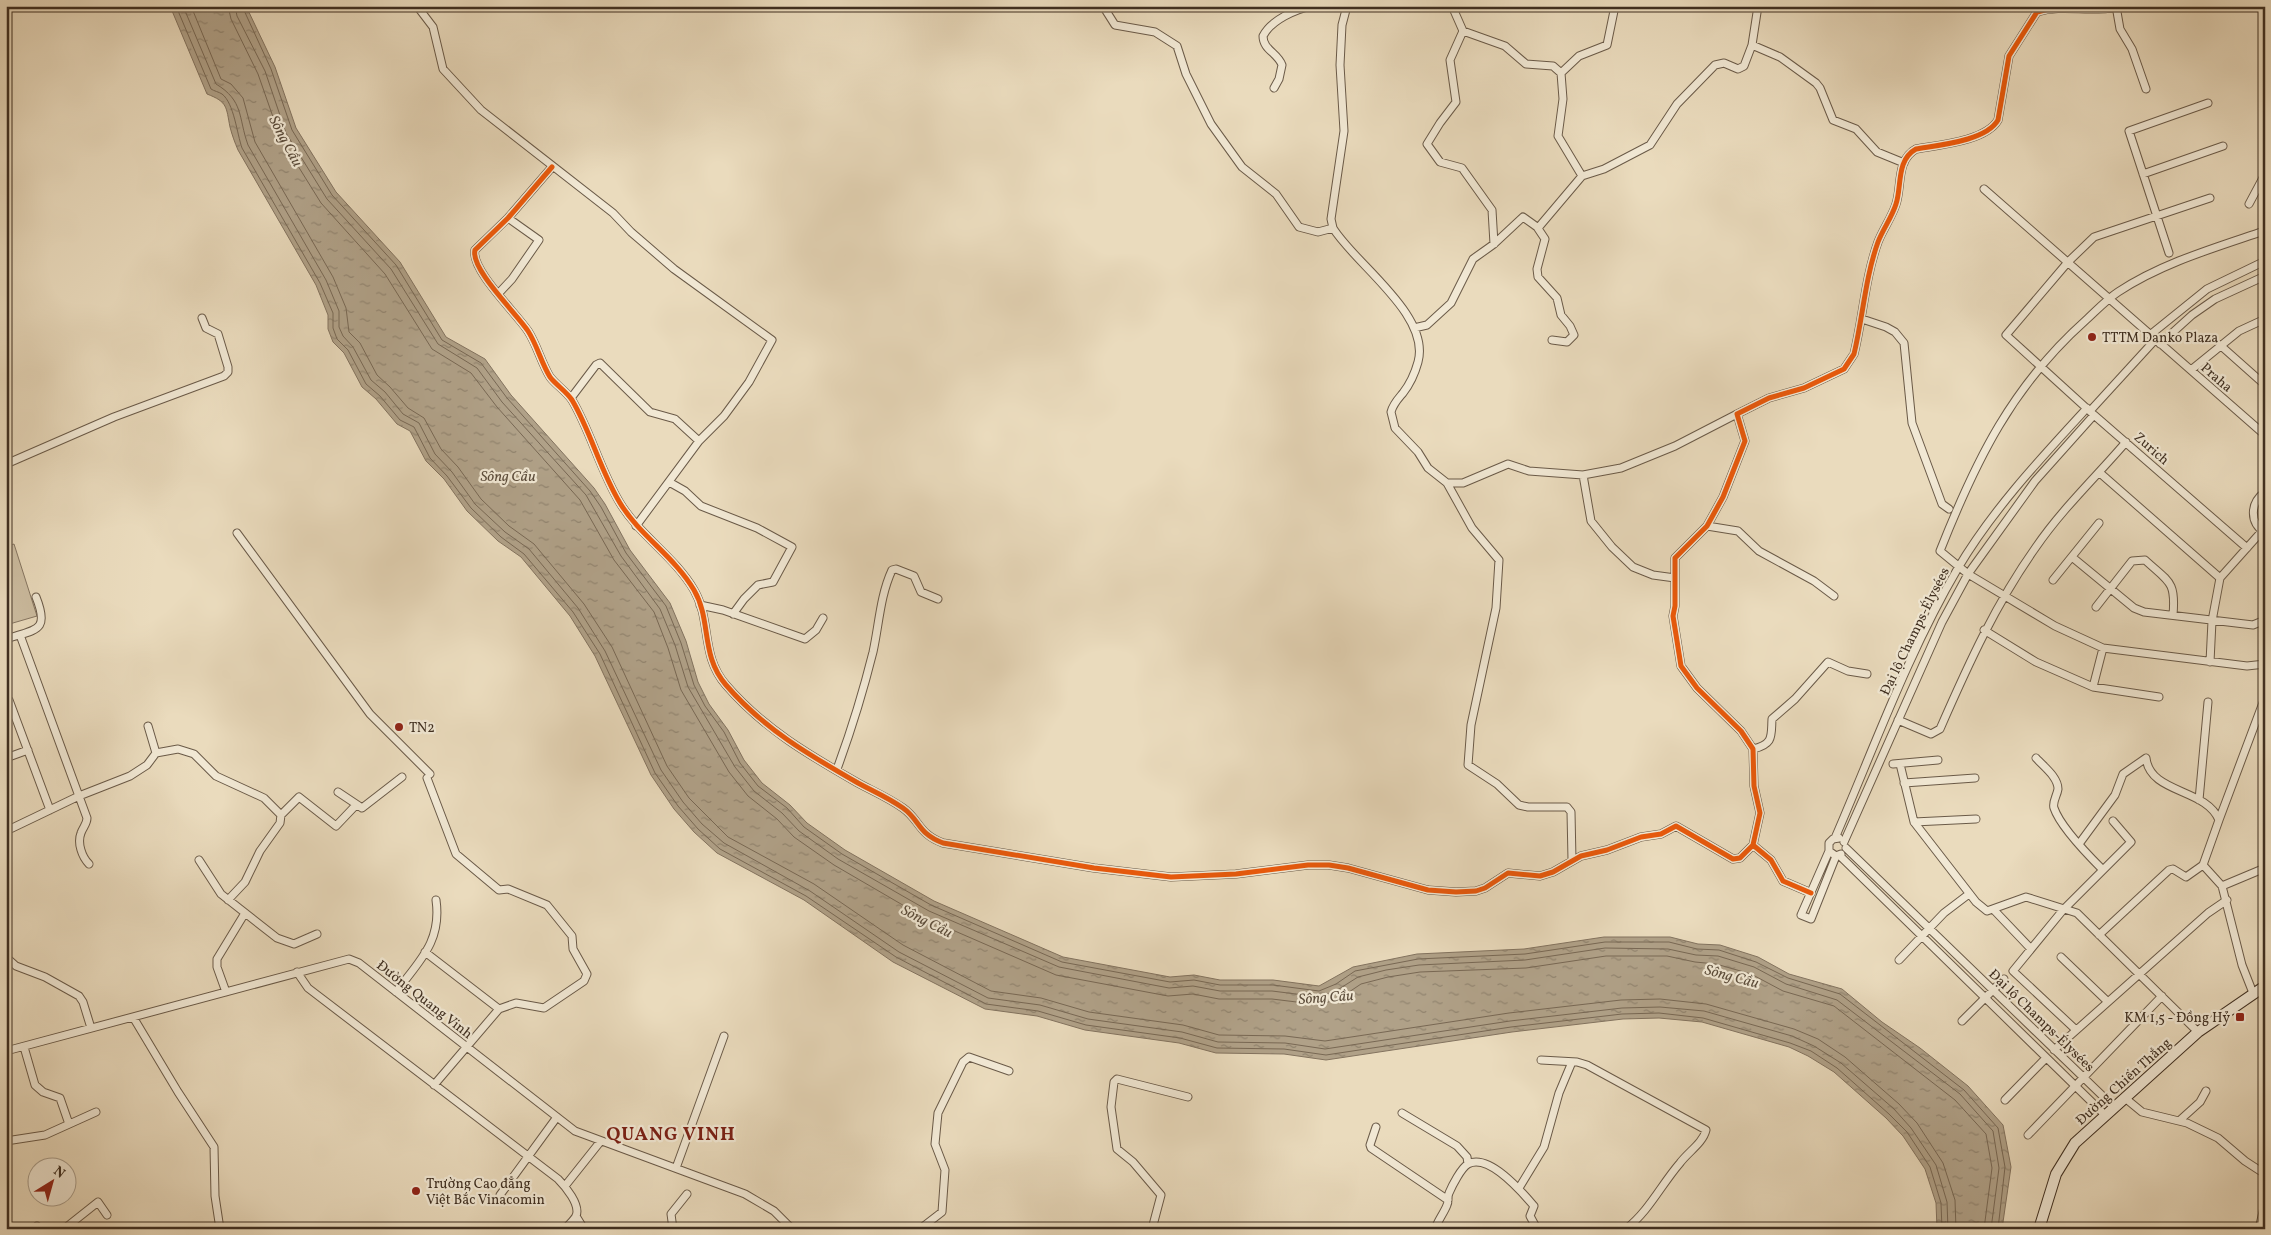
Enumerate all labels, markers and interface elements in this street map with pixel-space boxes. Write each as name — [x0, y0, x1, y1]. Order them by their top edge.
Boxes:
water label: Sông Cầu — [262, 112, 307, 171]
place label: TTTM Danko Plaza — [2102, 329, 2218, 348]
marker: TTTM Danko Plaza — [2086, 331, 2098, 343]
street label: Praha — [2196, 359, 2236, 397]
street label: Zurich — [2129, 428, 2173, 470]
water label: Sông Cầu — [480, 467, 536, 488]
street label: Đại lộ Champs-Élysées — [1876, 564, 1955, 699]
place label: TN2 — [409, 719, 435, 738]
marker: TN2 — [393, 721, 405, 733]
water label: Sông Cầu — [897, 900, 956, 944]
street label: Đường Quang Vinh — [372, 957, 476, 1044]
water label: Sông Cầu — [1702, 960, 1761, 995]
street label: Đại lộ Champs-Élysées — [1984, 965, 2098, 1077]
water label: Sông Cầu — [1298, 986, 1355, 1011]
place label: KM 1,5 - Đồng Hỷ — [2124, 1009, 2230, 1028]
marker: KM 1,5 - Đồng Hỷ — [2234, 1011, 2246, 1023]
street label: Đường Chiến Thắng — [2072, 1034, 2176, 1130]
district label: QUANG VINH — [606, 1122, 736, 1148]
north arrow — [28, 1158, 78, 1208]
text: N — [49, 1162, 69, 1183]
place label: Trường Cao đẳng Việt Bắc Vinacomin — [426, 1175, 545, 1210]
marker: Trường Cao đẳng Việt Bắc Vinacomin — [410, 1185, 422, 1197]

